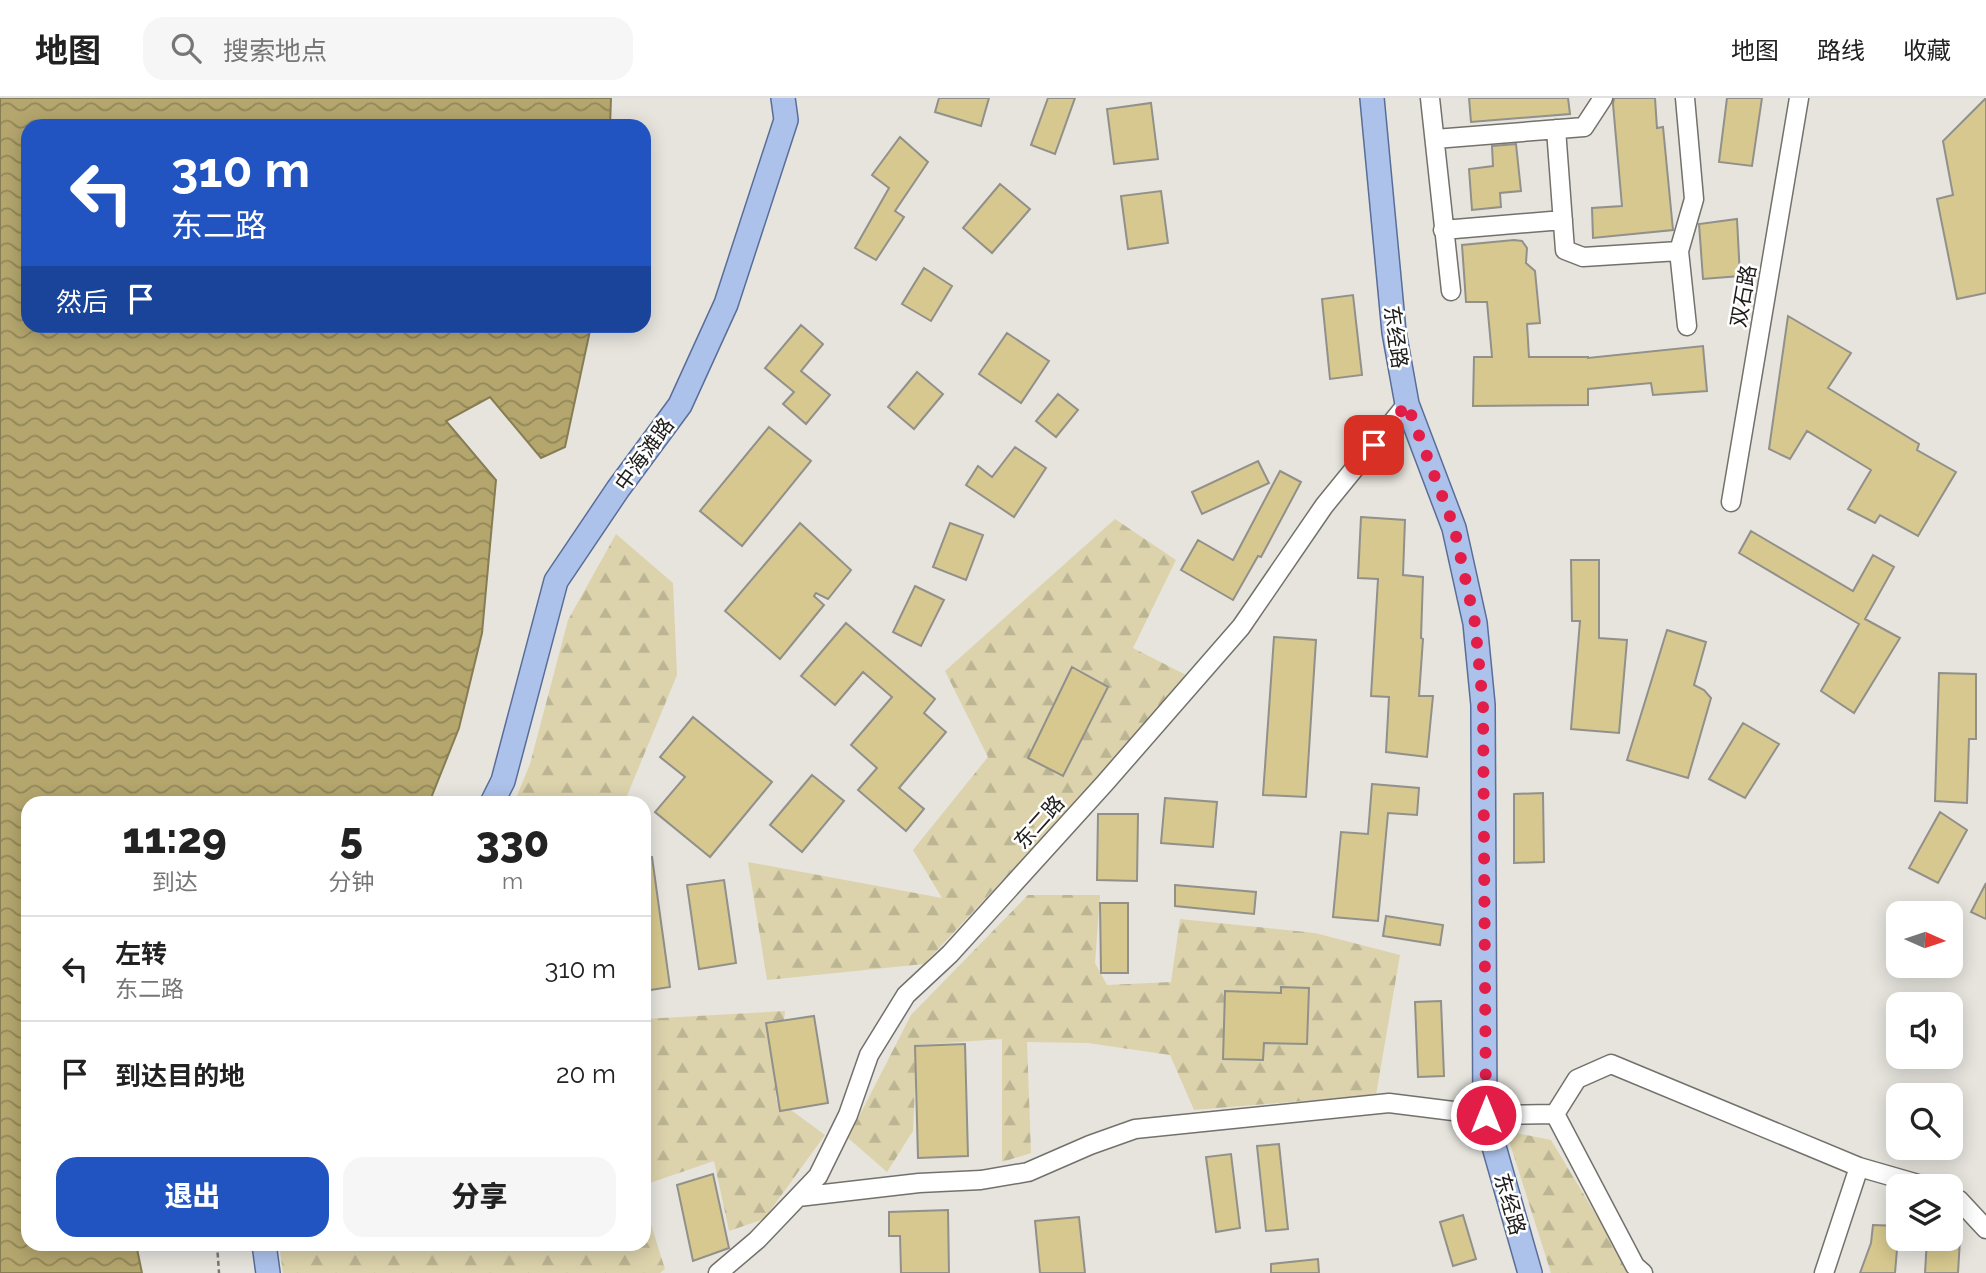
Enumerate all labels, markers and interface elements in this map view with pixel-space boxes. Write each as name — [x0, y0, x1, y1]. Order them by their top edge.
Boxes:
search box — [143, 17, 633, 80]
icon: search — [167, 29, 205, 67]
text: 地图 — [35, 31, 101, 70]
text: 搜索地点 — [223, 36, 327, 66]
text: 地图 — [1731, 36, 1779, 65]
text: 路线 — [1817, 36, 1865, 65]
text: 收藏 — [1903, 36, 1951, 65]
text: 310 m — [171, 141, 310, 198]
icon: left — [56, 147, 147, 238]
text: 东二路 — [171, 207, 267, 244]
street label: 双石路 — [1725, 263, 1761, 329]
icon: arrive — [122, 280, 160, 318]
text: 然后 — [56, 287, 108, 317]
street label: 东经路 — [1379, 304, 1413, 370]
street label: 中海滩路 — [609, 413, 679, 495]
pin — [1344, 415, 1404, 475]
icon: arrive — [1355, 426, 1393, 464]
street label: 东二路 — [1009, 790, 1069, 854]
text: 11:29 — [123, 814, 227, 863]
text: 5 — [340, 814, 363, 863]
text: 330 — [476, 818, 549, 867]
text: m — [502, 867, 523, 894]
text: 到达 — [152, 868, 198, 895]
text: 分钟 — [328, 868, 374, 895]
north arrow — [1886, 901, 1964, 978]
map controls — [1886, 901, 1963, 1251]
text: 左转 — [115, 939, 167, 969]
icon: left — [56, 950, 94, 988]
text: 310 m — [545, 954, 616, 984]
text: 东二路 — [115, 975, 184, 1002]
button: sound — [1886, 992, 1963, 1069]
icon: arrive — [56, 1055, 94, 1093]
text: 20 m — [556, 1059, 616, 1089]
text: 到达目的地 — [115, 1061, 245, 1091]
position arrow — [1449, 1078, 1523, 1152]
button: search — [1886, 1083, 1963, 1160]
button: 退出 — [56, 1157, 329, 1237]
button: 分享 — [343, 1157, 616, 1237]
street label: 东经路 — [1489, 1170, 1531, 1238]
button: layers — [1886, 1174, 1963, 1251]

